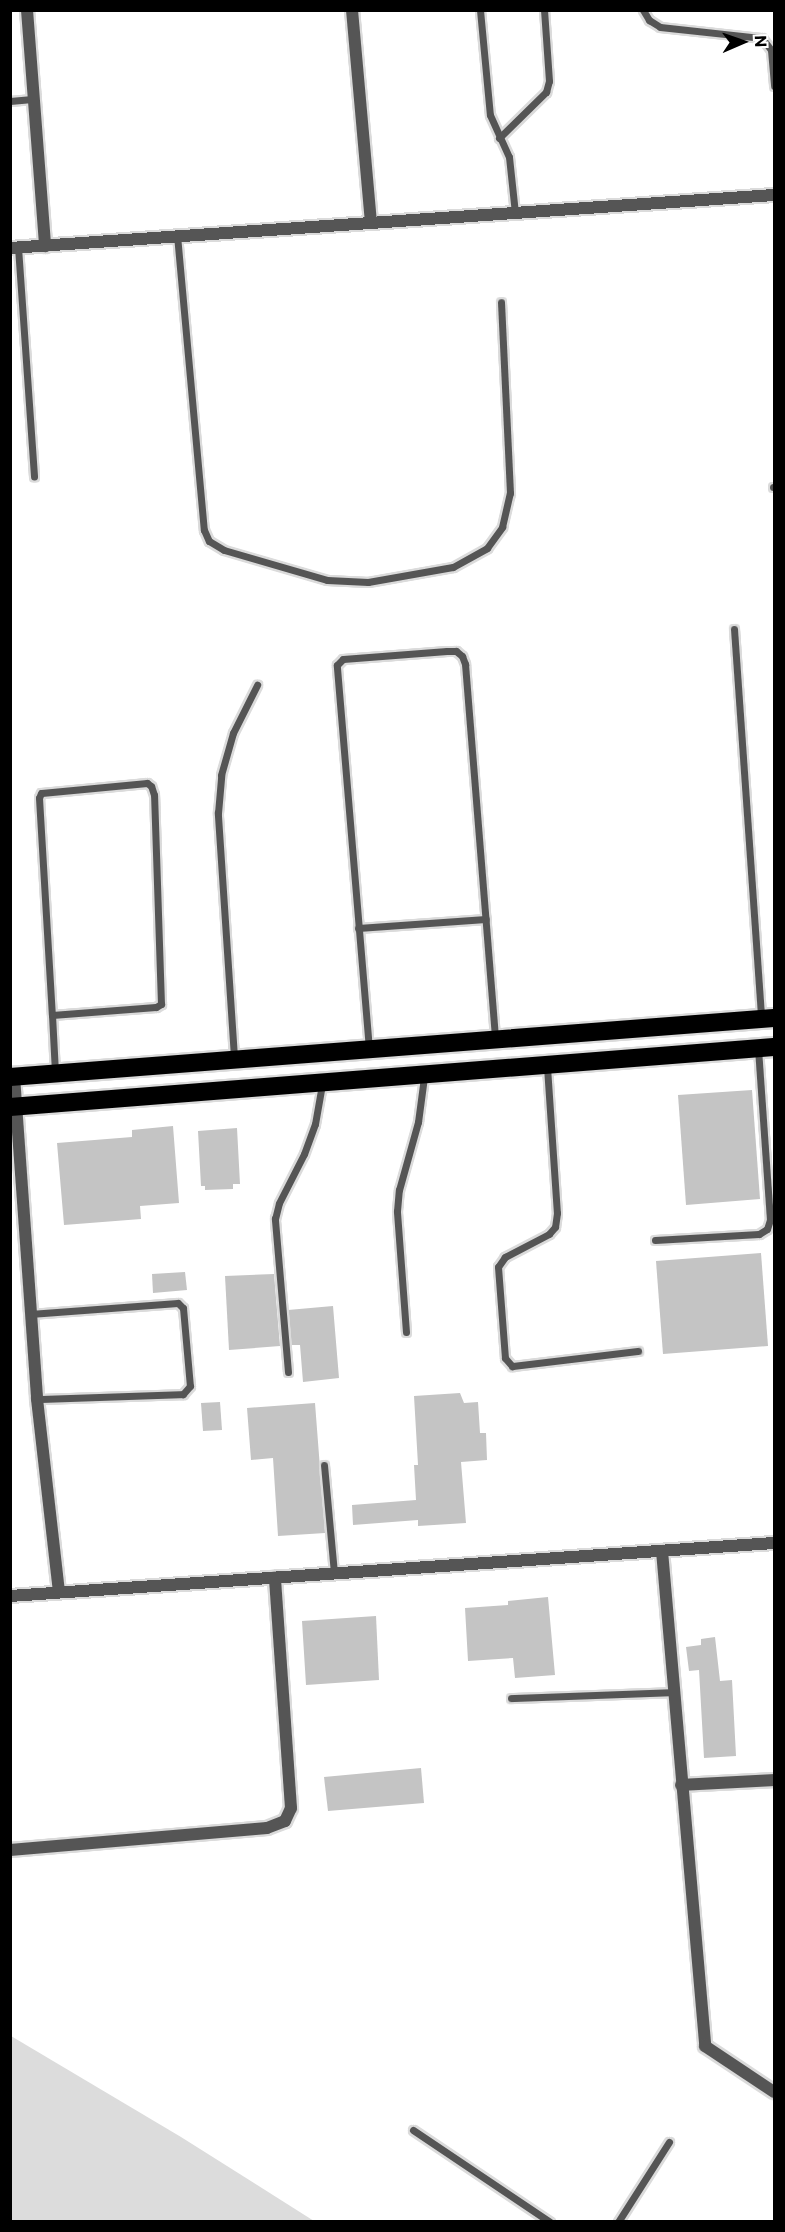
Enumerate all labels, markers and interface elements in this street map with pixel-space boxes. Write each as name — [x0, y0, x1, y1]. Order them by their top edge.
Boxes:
north arrow — [713, 12, 773, 72]
text: N — [752, 35, 771, 48]

